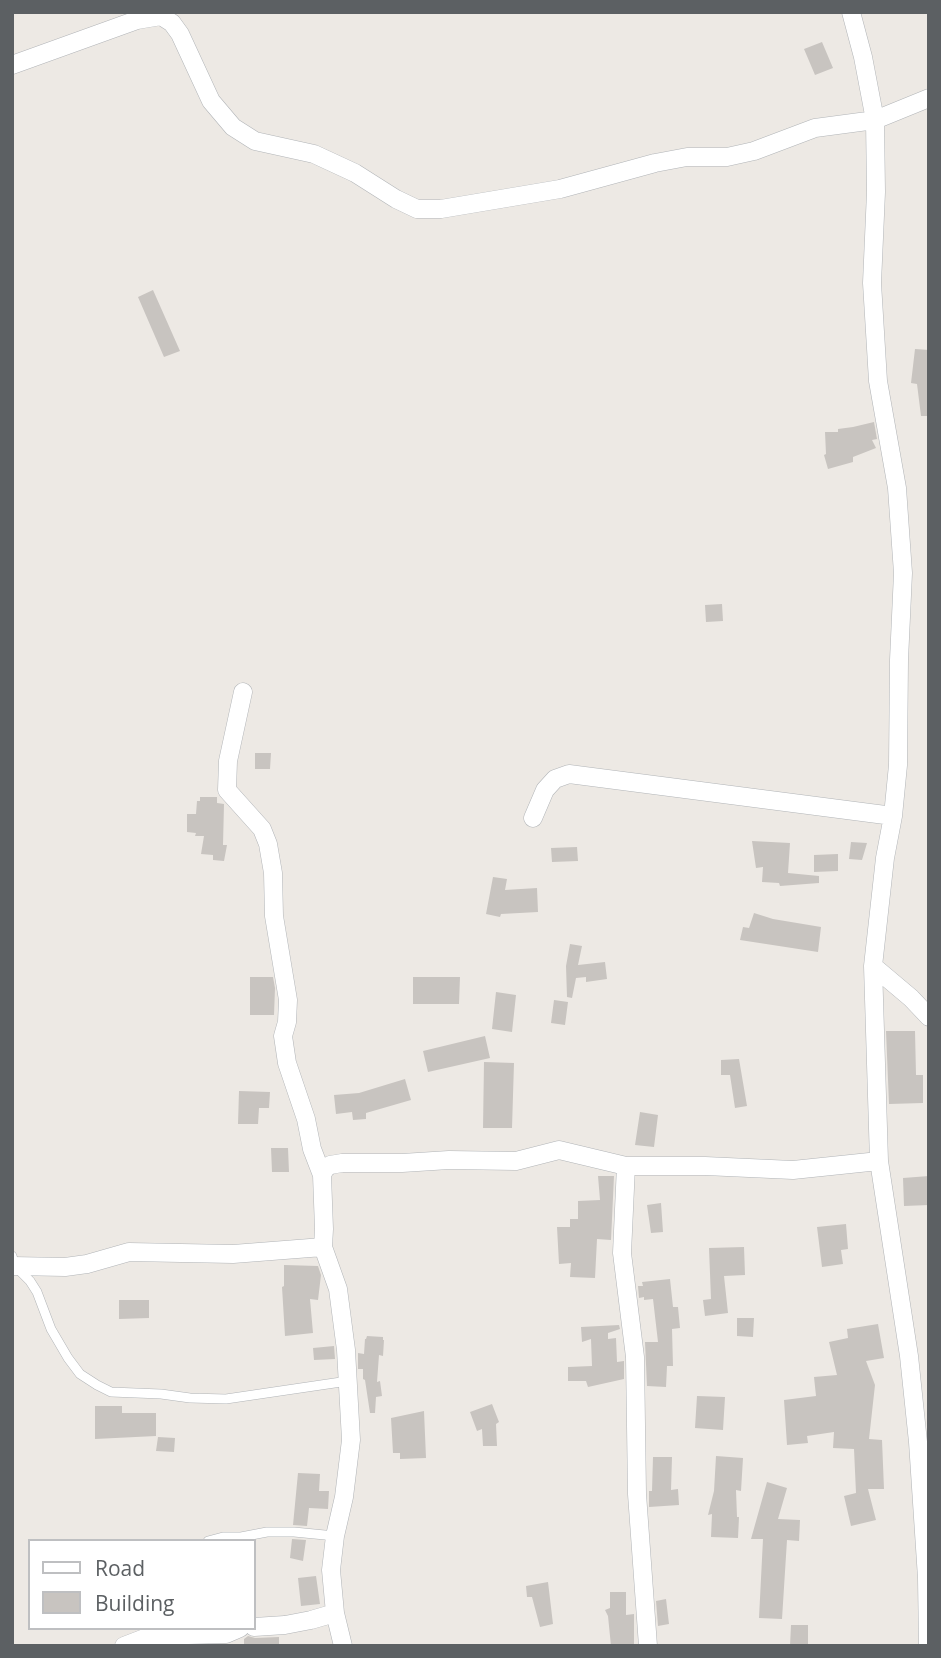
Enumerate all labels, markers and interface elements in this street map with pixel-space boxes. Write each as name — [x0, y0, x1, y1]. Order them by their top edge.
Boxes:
legend — [28, 1539, 256, 1630]
text: Road — [95, 1554, 145, 1582]
text: Building — [95, 1589, 174, 1617]

